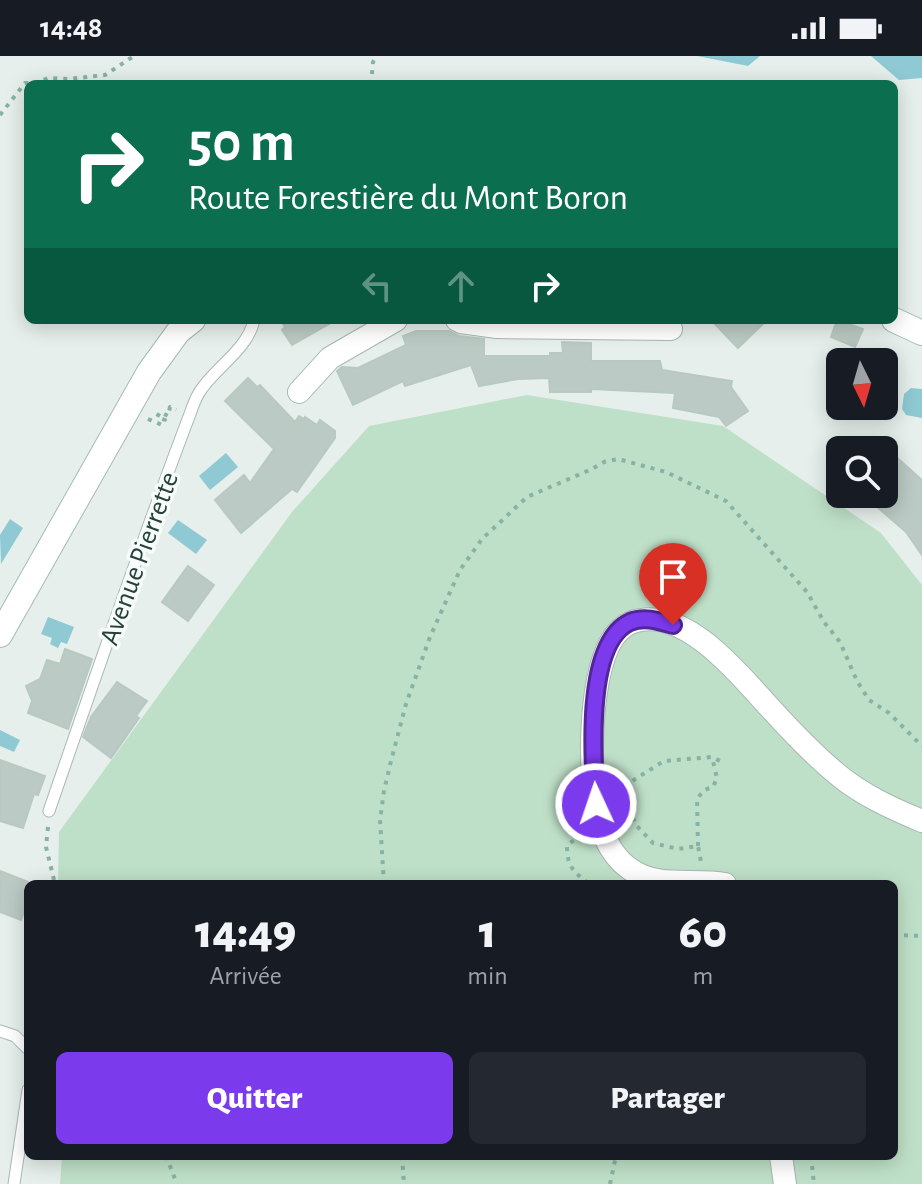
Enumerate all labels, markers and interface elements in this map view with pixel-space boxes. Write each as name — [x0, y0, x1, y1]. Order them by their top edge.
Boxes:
text: 14:48 — [40, 13, 103, 43]
icon: right — [56, 112, 160, 216]
text: 50 m — [188, 115, 295, 171]
text: Route Forestière du Mont Boron — [188, 180, 628, 216]
icon: left — [355, 264, 399, 308]
icon: ahead — [439, 264, 483, 308]
icon: right — [523, 264, 567, 308]
north arrow — [826, 348, 898, 420]
map controls — [826, 348, 898, 508]
button: search — [826, 436, 898, 508]
street label: Avenue Pierrette — [96, 468, 184, 649]
pin — [639, 543, 707, 625]
icon: arrive — [651, 555, 695, 599]
position arrow — [554, 762, 638, 846]
text: 14:49 — [195, 909, 296, 957]
text: 1 — [479, 909, 496, 957]
text: 60 — [679, 909, 727, 957]
text: Arrivée — [209, 963, 282, 989]
text: min — [467, 963, 508, 989]
text: m — [692, 963, 713, 989]
button: Quitter — [56, 1052, 453, 1144]
button: Partager — [469, 1052, 866, 1144]

